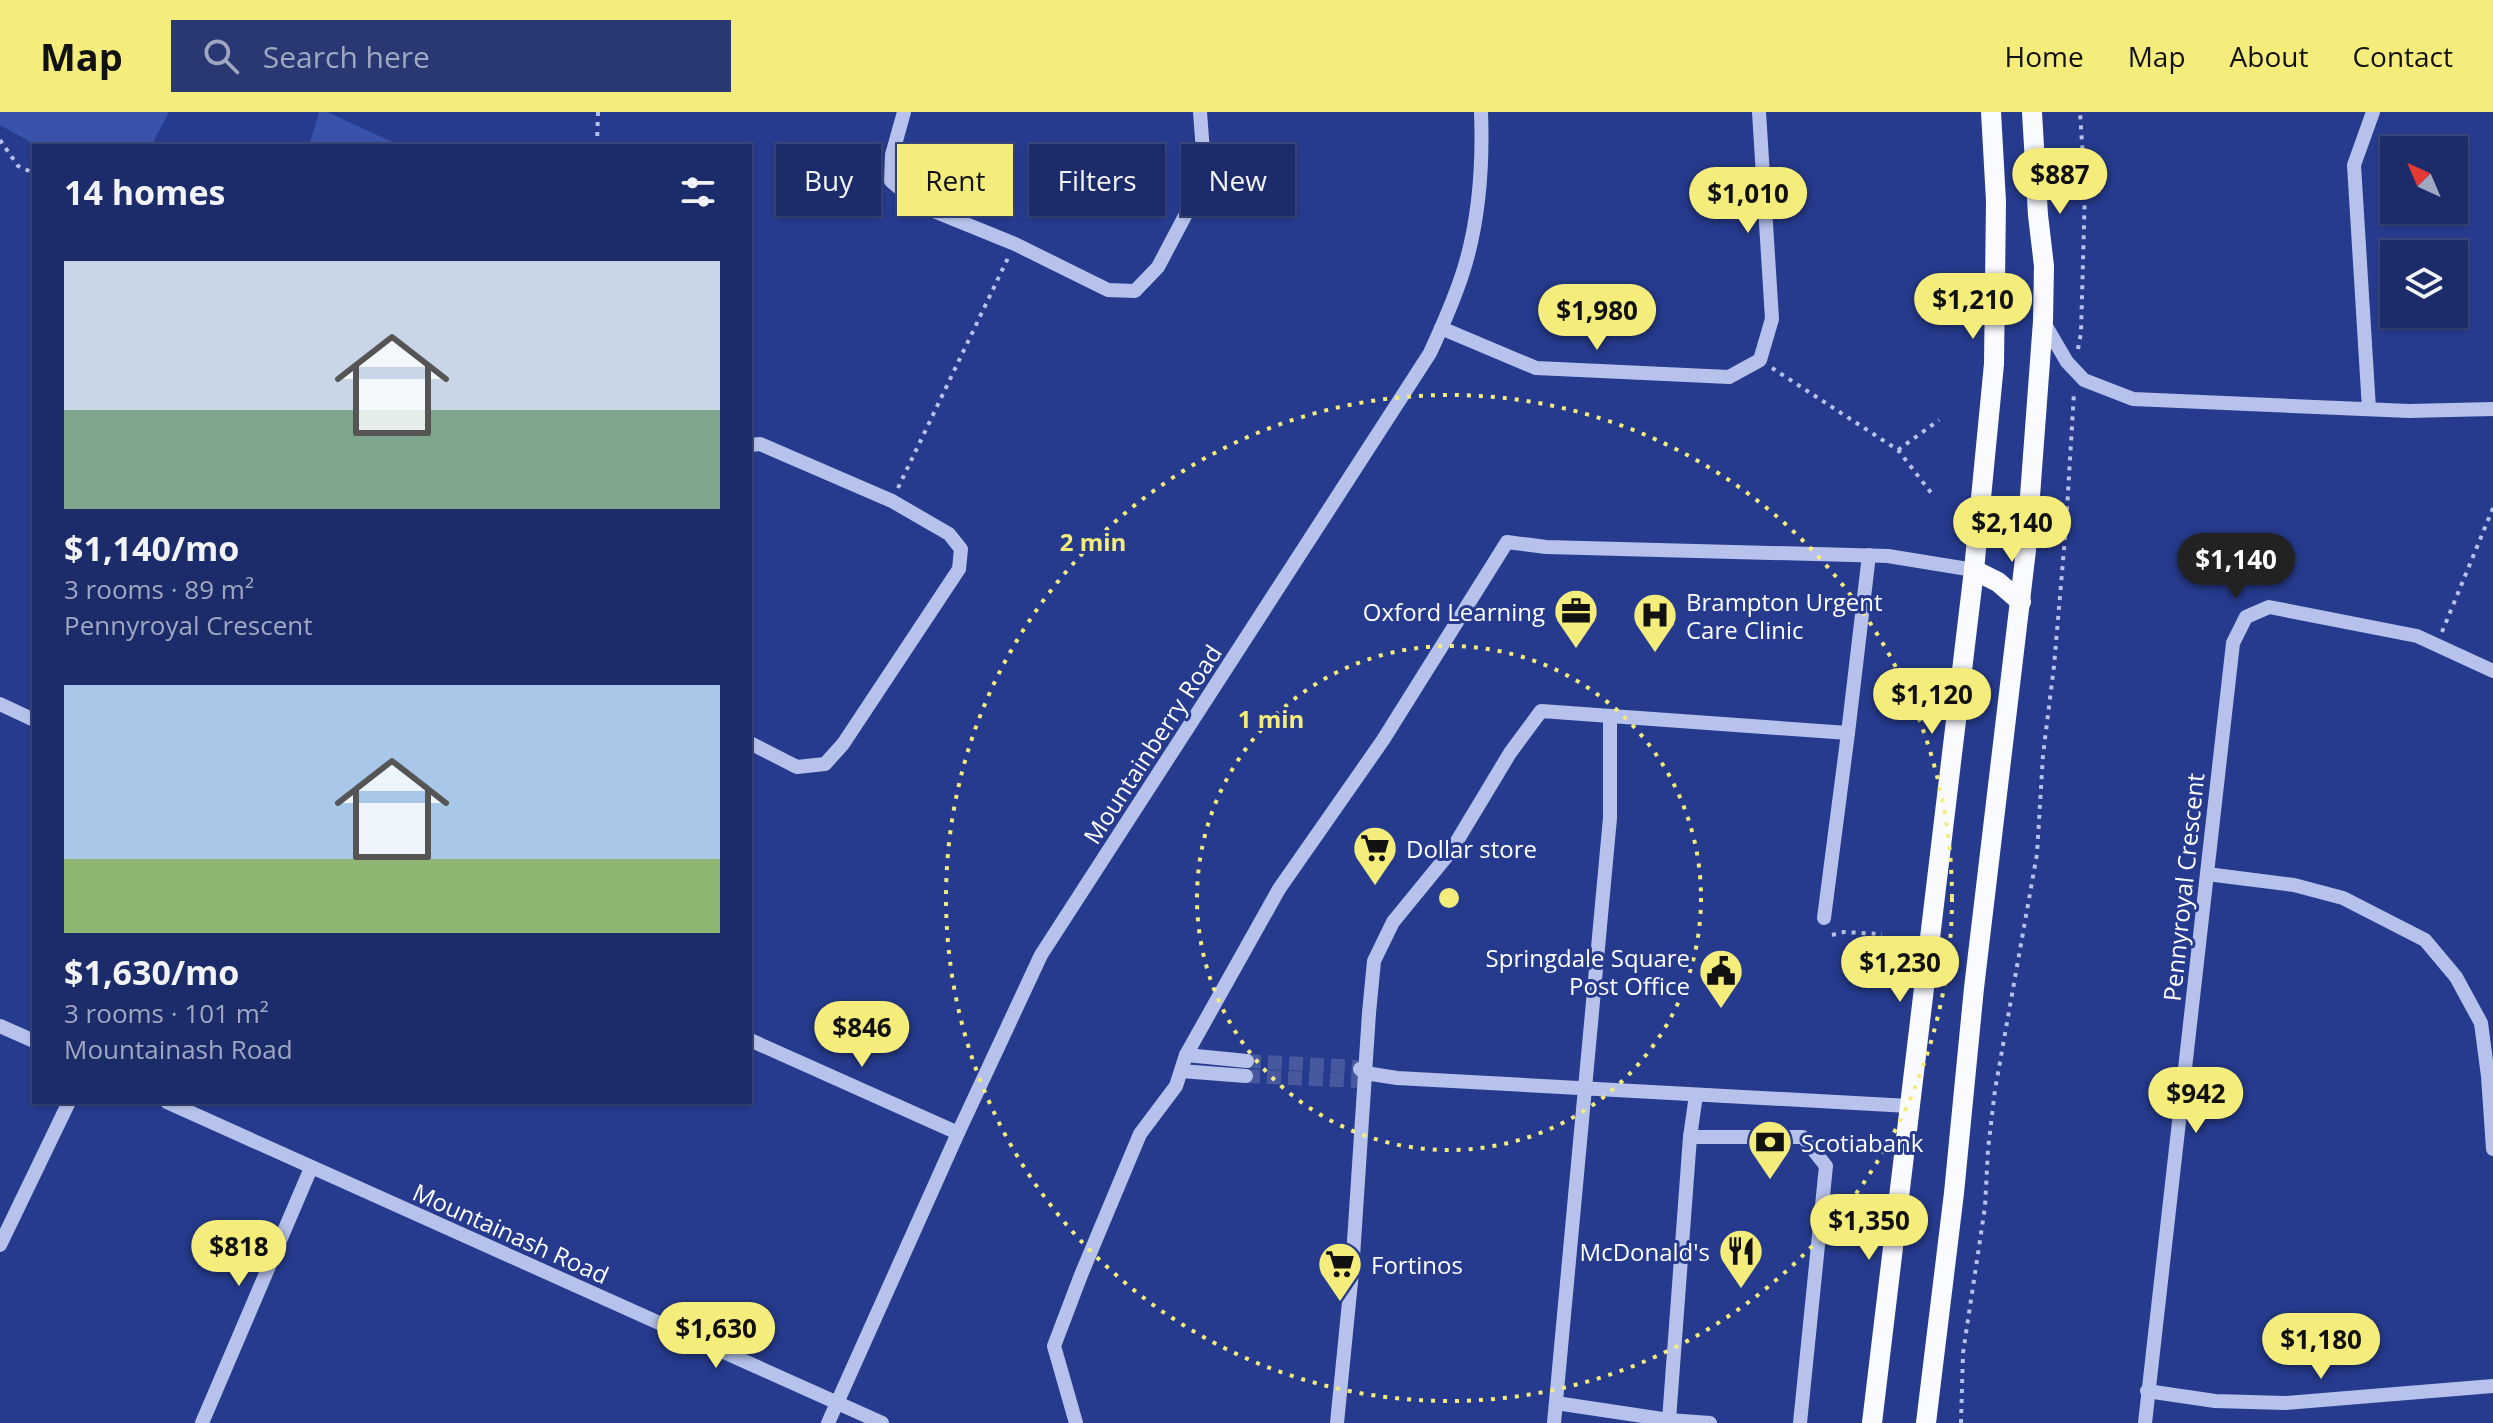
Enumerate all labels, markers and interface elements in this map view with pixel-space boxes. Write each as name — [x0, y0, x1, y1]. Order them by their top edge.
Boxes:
search box — [171, 20, 731, 92]
text: Map — [40, 30, 123, 82]
icon: search — [199, 34, 243, 78]
text: Search here — [263, 36, 430, 77]
text: Home — [2005, 37, 2084, 75]
text: Map — [2128, 37, 2186, 75]
text: About — [2230, 37, 2308, 75]
text: Contact — [2352, 37, 2453, 75]
north arrow — [2380, 136, 2468, 224]
map controls — [2380, 136, 2468, 328]
chip: Buy — [776, 144, 881, 216]
chip: Rent — [897, 144, 1013, 216]
chip: Filters — [1029, 144, 1165, 216]
chip: New — [1181, 144, 1295, 216]
pin: $887 — [2013, 148, 2107, 216]
text: $887 — [2030, 156, 2090, 192]
pin: $1,010 — [1683, 167, 1813, 235]
text: 14 homes — [64, 169, 225, 215]
icon: filters — [676, 170, 720, 214]
text: $1,010 — [1707, 175, 1789, 211]
button: layers — [2380, 240, 2468, 328]
pin: $1,210 — [1908, 273, 2038, 341]
text: $1,210 — [1932, 281, 2014, 317]
pin: $1,980 — [1532, 284, 1662, 352]
text: $1,980 — [1556, 292, 1638, 328]
icon: home — [320, 313, 464, 457]
pin: $2,140 — [1947, 496, 2077, 564]
text: $2,140 — [1971, 504, 2053, 540]
text: $1,140/mo — [64, 525, 239, 571]
text: 2 min — [1060, 525, 1126, 558]
pin: $1,140 — [2171, 533, 2301, 601]
text: $1,140 — [2195, 541, 2277, 577]
text: 3 rooms · 89 m² — [64, 571, 254, 607]
place label: Brampton Urgent Care Clinic — [1686, 585, 1883, 646]
office icon: Oxford Learning — [1552, 587, 1600, 650]
hospital icon: Brampton Urgent Care Clinic — [1631, 591, 1679, 654]
place label: Oxford Learning — [1363, 595, 1545, 628]
text: Pennyroyal Crescent — [64, 607, 312, 643]
street label: Mountainberry Road — [1075, 638, 1229, 850]
pin: $1,120 — [1867, 668, 1997, 736]
text: $1,120 — [1891, 676, 1973, 712]
text: 1 min — [1238, 702, 1304, 735]
icon: home — [320, 737, 464, 881]
street label: Pennyroyal Crescent — [2155, 771, 2211, 1003]
supermarket icon: Dollar store — [1351, 824, 1399, 887]
place label: Dollar store — [1406, 832, 1537, 865]
centre of rings — [1435, 884, 1463, 912]
pin: $1,230 — [1835, 936, 1965, 1004]
place label: Springdale Square Post Office — [1486, 941, 1690, 1002]
text: $1,230 — [1859, 944, 1941, 980]
public building icon: Springdale Square Post Office — [1697, 947, 1745, 1010]
text: $1,630/mo — [64, 949, 239, 995]
text: 3 rooms · 101 m² — [64, 995, 269, 1031]
pin: $846 — [815, 1001, 909, 1069]
text: $846 — [832, 1009, 892, 1045]
text: Mountainash Road — [64, 1031, 293, 1067]
pin: $942 — [2149, 1067, 2243, 1135]
text: $942 — [2166, 1075, 2226, 1111]
bank icon: Scotiabank — [1746, 1118, 1794, 1181]
place label: Scotiabank — [1801, 1126, 1924, 1159]
street label: Mountainash Road — [408, 1175, 614, 1291]
pin: $1,350 — [1804, 1194, 1934, 1262]
text: $1,350 — [1828, 1202, 1910, 1238]
pin: $818 — [192, 1220, 286, 1288]
restaurant icon: McDonald's — [1717, 1227, 1765, 1290]
text: $818 — [209, 1228, 269, 1264]
place label: McDonald's — [1580, 1235, 1710, 1268]
supermarket icon: Fortinos — [1316, 1240, 1364, 1303]
place label: Fortinos — [1371, 1248, 1463, 1281]
pin: $1,630 — [651, 1302, 781, 1370]
text: $1,630 — [675, 1310, 757, 1346]
pin: $1,180 — [2256, 1313, 2386, 1381]
text: $1,180 — [2280, 1321, 2362, 1357]

